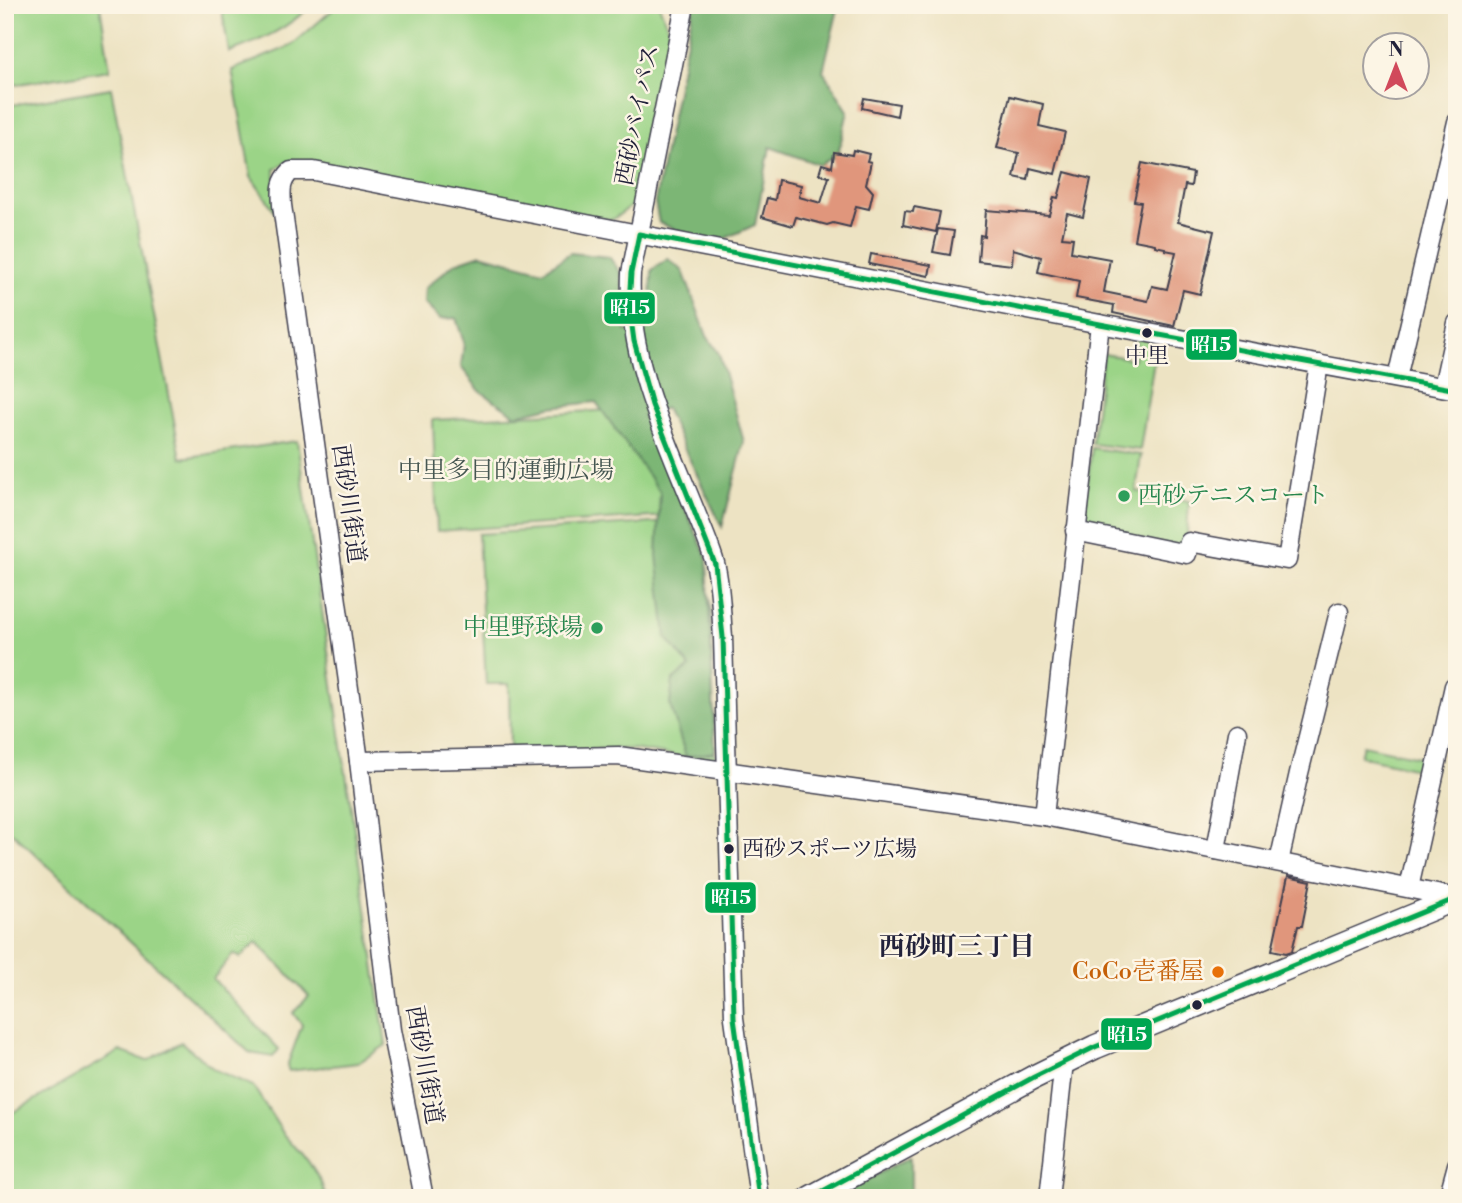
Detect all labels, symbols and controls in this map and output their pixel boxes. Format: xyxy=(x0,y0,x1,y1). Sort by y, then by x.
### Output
north arrow xyxy=(1360,32,1430,102)
text: N xyxy=(1388,38,1404,62)
street label: 西砂バイパス xyxy=(610,42,666,188)
line badge: 昭15 xyxy=(603,291,656,325)
text: 昭15 xyxy=(610,296,650,320)
marker: 中里 xyxy=(1140,326,1154,340)
line badge: 昭15 xyxy=(1185,328,1238,361)
text: 昭15 xyxy=(1191,333,1231,357)
place label: 中里 xyxy=(1125,343,1169,370)
street label: 西砂川街道 xyxy=(325,442,371,566)
park label: 中里多目的運動広場 xyxy=(398,456,614,486)
place label: 西砂テニスコート xyxy=(1138,481,1329,511)
marker: 西砂テニスコート xyxy=(1116,488,1132,504)
place label: 中里野球場 xyxy=(463,613,583,643)
marker: 中里野球場 xyxy=(589,620,605,636)
place label: 西砂スポーツ広場 xyxy=(742,836,917,863)
marker: 西砂スポーツ広場 xyxy=(722,842,736,856)
line badge: 昭15 xyxy=(704,881,757,914)
text: 昭15 xyxy=(711,886,751,910)
district label: 西砂町三丁目 xyxy=(879,931,1035,963)
place label: CoCo壱番屋 xyxy=(1072,957,1204,987)
marker: CoCo壱番屋 xyxy=(1210,964,1226,980)
unlabelled marker xyxy=(1190,998,1204,1012)
street label: 西砂川街道 xyxy=(399,1003,449,1127)
line badge: 昭15 xyxy=(1100,1017,1153,1051)
text: 昭15 xyxy=(1107,1023,1147,1047)

